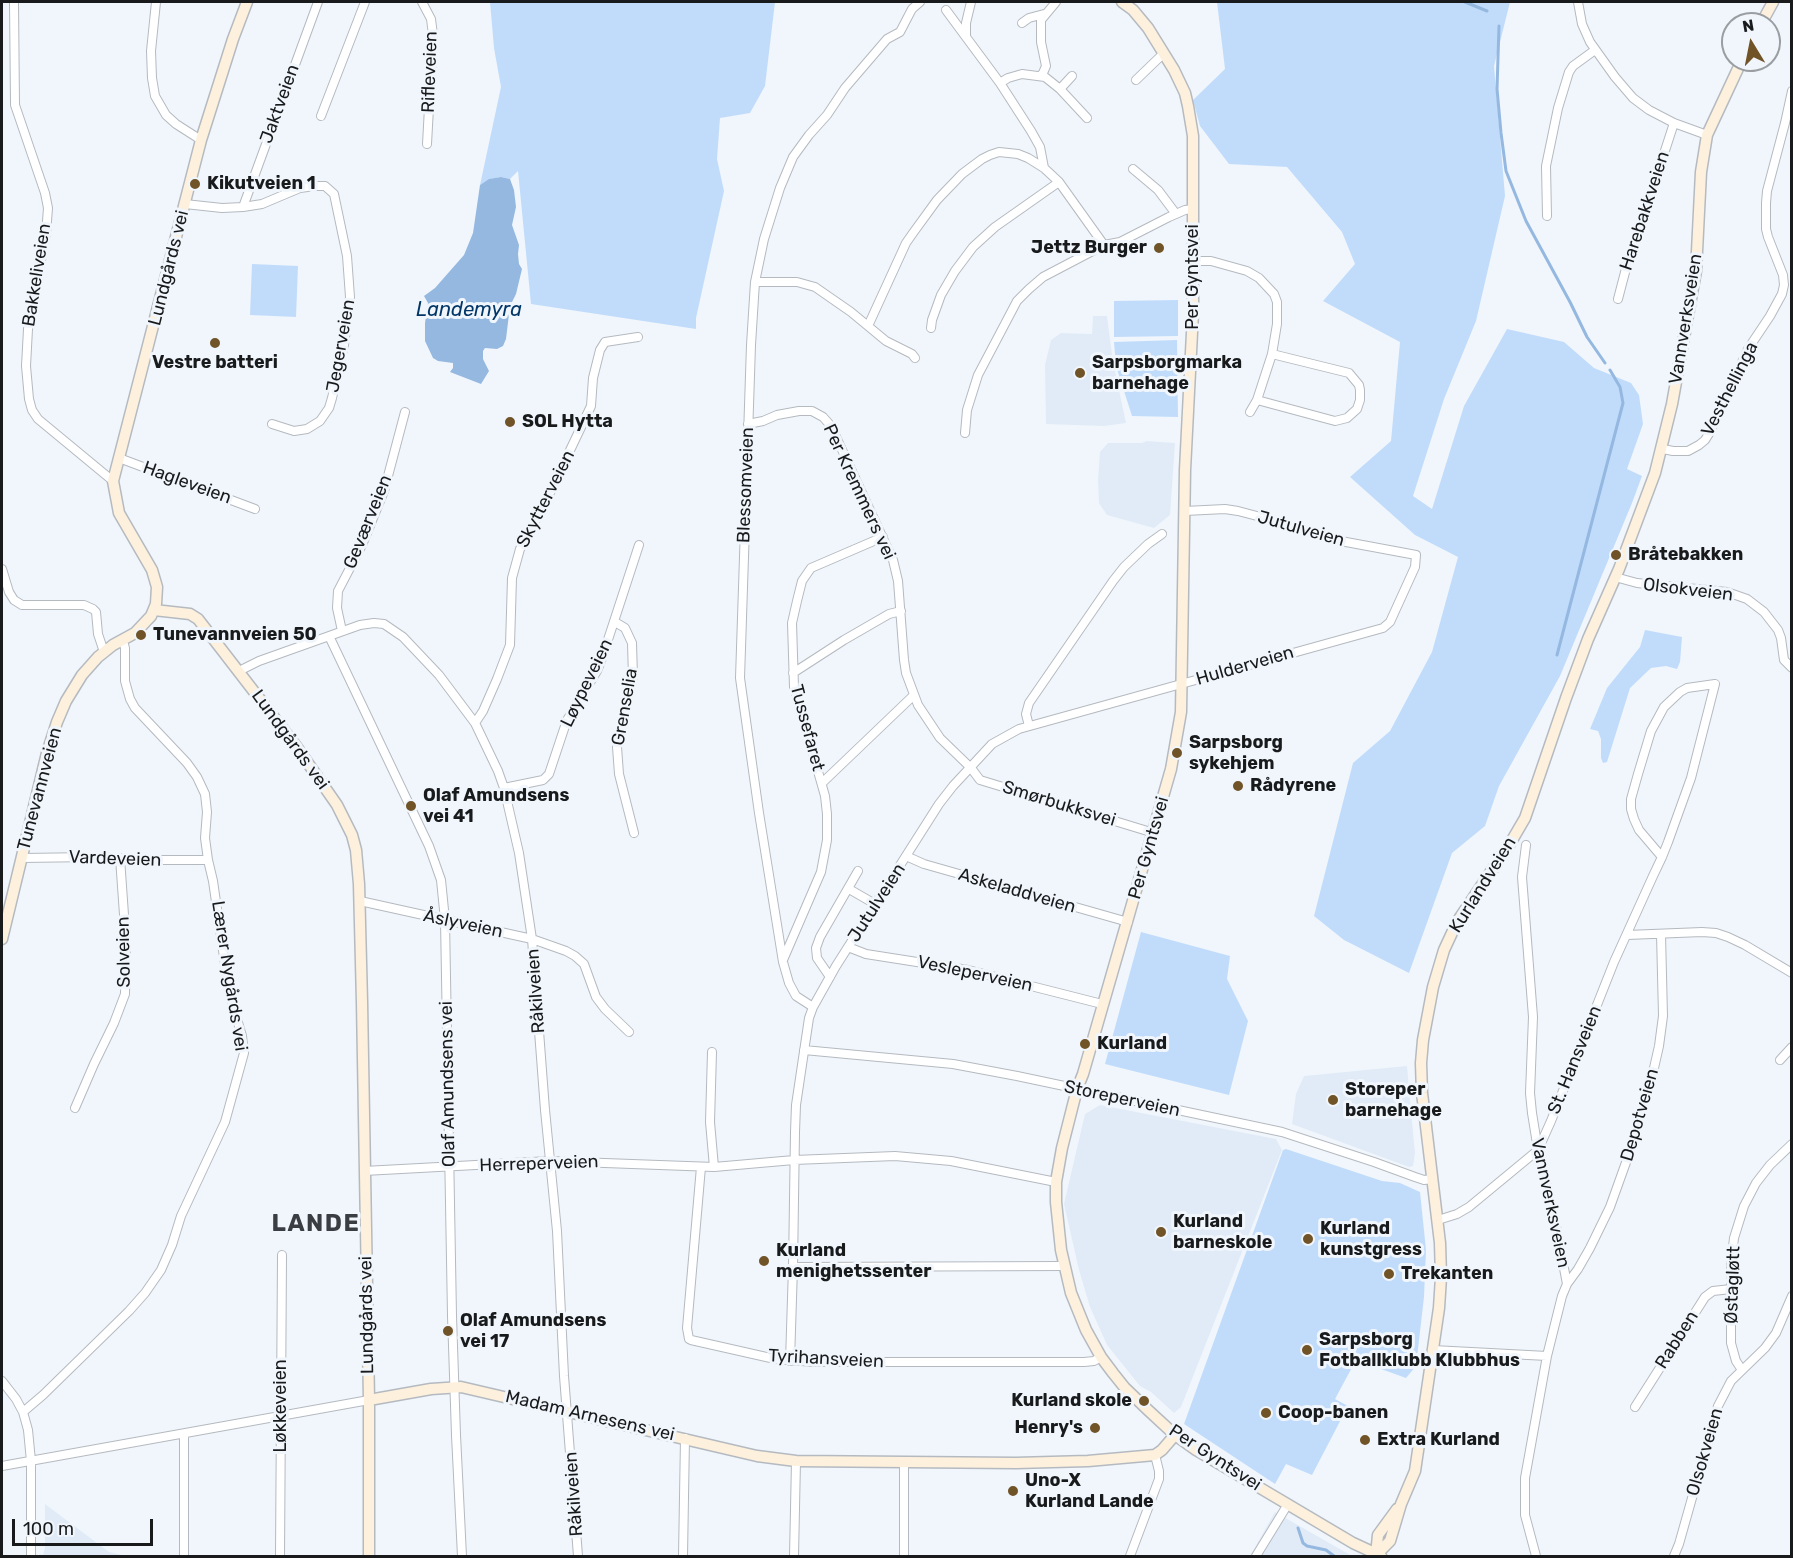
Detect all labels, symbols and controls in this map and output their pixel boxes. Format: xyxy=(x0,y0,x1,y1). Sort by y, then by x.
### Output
north arrow xyxy=(1721,12,1781,72)
text: N xyxy=(1741,15,1755,36)
street label: Rifleveien xyxy=(418,31,442,113)
street label: Jaktveien xyxy=(256,61,304,147)
street label: Harebakkveien xyxy=(1616,149,1674,273)
place label: Kikutveien 1 xyxy=(207,173,316,195)
marker: Kikutveien 1 xyxy=(188,177,202,191)
street label: Lundgårds vei xyxy=(144,208,194,328)
street label: Bakkeliveien xyxy=(18,222,56,328)
street label: Per Gyntsvei xyxy=(1182,224,1204,330)
place label: Jettz Burger xyxy=(1031,237,1147,259)
marker: Jettz Burger xyxy=(1152,241,1166,255)
street label: Vannverksveien xyxy=(1665,252,1707,386)
street label: Jegerveien xyxy=(322,298,360,394)
water label: Landemyra xyxy=(416,298,522,322)
marker: Vestre batteri xyxy=(208,336,222,350)
street label: Vesthellinga xyxy=(1697,338,1763,440)
place label: Vestre batteri xyxy=(152,352,278,374)
place label: Sarpsborgmarka barnehage xyxy=(1092,352,1242,394)
marker: Sarpsborgmarka barnehage xyxy=(1073,366,1087,380)
place label: SOL Hytta xyxy=(522,411,613,433)
marker: SOL Hytta xyxy=(503,415,517,429)
street label: Per Kremmers vei xyxy=(818,421,900,563)
street label: Blessomveien xyxy=(733,427,759,543)
street label: Skytterveien xyxy=(512,447,580,551)
street label: Hagleveien xyxy=(140,457,234,509)
street label: Geværveien xyxy=(339,472,397,572)
street label: Jutulveien xyxy=(1255,506,1347,552)
place label: Bråtebakken xyxy=(1628,544,1743,566)
marker: Bråtebakken xyxy=(1609,548,1623,562)
street label: Olsokveien xyxy=(1642,574,1734,606)
place label: Tunevannveien 50 xyxy=(153,624,317,646)
marker: Tunevannveien 50 xyxy=(134,628,148,642)
street label: Løypeveien xyxy=(556,635,618,731)
street label: Hulderveien xyxy=(1194,642,1296,690)
street label: Grenselia xyxy=(608,667,642,747)
street label: Tussefaret xyxy=(785,682,829,774)
street label: Lundgårds vei xyxy=(247,686,333,794)
street label: Tunevannveien xyxy=(13,725,67,853)
place label: Sarpsborg sykehjem xyxy=(1189,732,1283,774)
marker: Sarpsborg sykehjem xyxy=(1170,746,1184,760)
place label: Rådyrene xyxy=(1250,775,1336,797)
street label: Smørbukksvei xyxy=(1000,777,1118,831)
marker: Rådyrene xyxy=(1231,779,1245,793)
place label: Olaf Amundsens vei 41 xyxy=(423,785,569,828)
street label: Per Gyntsvei xyxy=(1124,794,1174,902)
marker: Olaf Amundsens vei 41 xyxy=(404,799,418,813)
street label: Kurlandveien xyxy=(1445,833,1521,937)
street label: Vardeveien xyxy=(68,847,162,871)
street label: Jutulveien xyxy=(844,860,910,946)
street label: Askeladdveien xyxy=(956,864,1078,918)
street label: Lærer Nygårds vei xyxy=(206,899,252,1053)
street label: Åslyveien xyxy=(421,905,505,943)
street label: Solveien xyxy=(113,916,135,988)
street label: Råkilveien xyxy=(522,948,550,1034)
street label: Vesleperveien xyxy=(915,951,1035,997)
street label: Olaf Amundsens vei xyxy=(436,1001,460,1167)
street label: St. Hansveien xyxy=(1543,1003,1607,1117)
place label: Kurland xyxy=(1097,1033,1167,1055)
marker: Kurland xyxy=(1078,1037,1092,1051)
street label: Depotveien xyxy=(1616,1066,1664,1164)
street label: Storeperveien xyxy=(1062,1076,1182,1122)
place label: Storeper barnehage xyxy=(1345,1079,1442,1122)
marker: Storeper barnehage xyxy=(1326,1093,1340,1107)
street label: Vannverksveien xyxy=(1526,1136,1574,1270)
street label: Herreperveien xyxy=(479,1151,599,1177)
district label: LANDE xyxy=(272,1210,360,1238)
place label: Kurland barneskole xyxy=(1173,1211,1272,1254)
place label: Kurland kunstgress xyxy=(1320,1218,1422,1260)
marker: Kurland barneskole xyxy=(1154,1225,1168,1239)
marker: Kurland kunstgress xyxy=(1301,1232,1315,1246)
place label: Kurland menighetssenter xyxy=(776,1240,931,1282)
street label: Østagløtt xyxy=(1721,1246,1745,1324)
marker: Kurland menighetssenter xyxy=(757,1254,771,1268)
street label: Lundgårds vei xyxy=(355,1256,379,1374)
place label: Trekanten xyxy=(1401,1263,1493,1285)
marker: Trekanten xyxy=(1382,1267,1396,1281)
street label: Rabben xyxy=(1651,1307,1703,1373)
place label: Olaf Amundsens vei 17 xyxy=(460,1310,606,1352)
marker: Olaf Amundsens vei 17 xyxy=(441,1324,455,1338)
place label: Sarpsborg Fotballklubb Klubbhus xyxy=(1319,1329,1520,1372)
marker: Sarpsborg Fotballklubb Klubbhus xyxy=(1300,1343,1314,1357)
street label: Tyrihansveien xyxy=(768,1345,884,1373)
street label: Løkkeveien xyxy=(270,1359,292,1453)
street label: Madam Arnesens vei xyxy=(503,1386,677,1446)
place label: Kurland skole xyxy=(1011,1390,1132,1412)
marker: Kurland skole xyxy=(1137,1394,1151,1408)
place label: Coop-banen xyxy=(1278,1402,1388,1424)
marker: Coop-banen xyxy=(1259,1406,1273,1420)
street label: Olsokveien xyxy=(1682,1406,1728,1498)
place label: Henry's xyxy=(1014,1417,1083,1439)
street label: Per Gyntsvei xyxy=(1165,1420,1265,1496)
marker: Henry's xyxy=(1088,1421,1102,1435)
place label: Extra Kurland xyxy=(1377,1429,1500,1451)
marker: Extra Kurland xyxy=(1358,1433,1372,1447)
street label: Råkilveien xyxy=(560,1451,588,1537)
place label: Uno-X Kurland Lande xyxy=(1025,1470,1154,1512)
marker: Uno-X Kurland Lande xyxy=(1006,1484,1020,1498)
scale bar xyxy=(15,1507,156,1545)
text: 100 m xyxy=(23,1518,74,1540)

